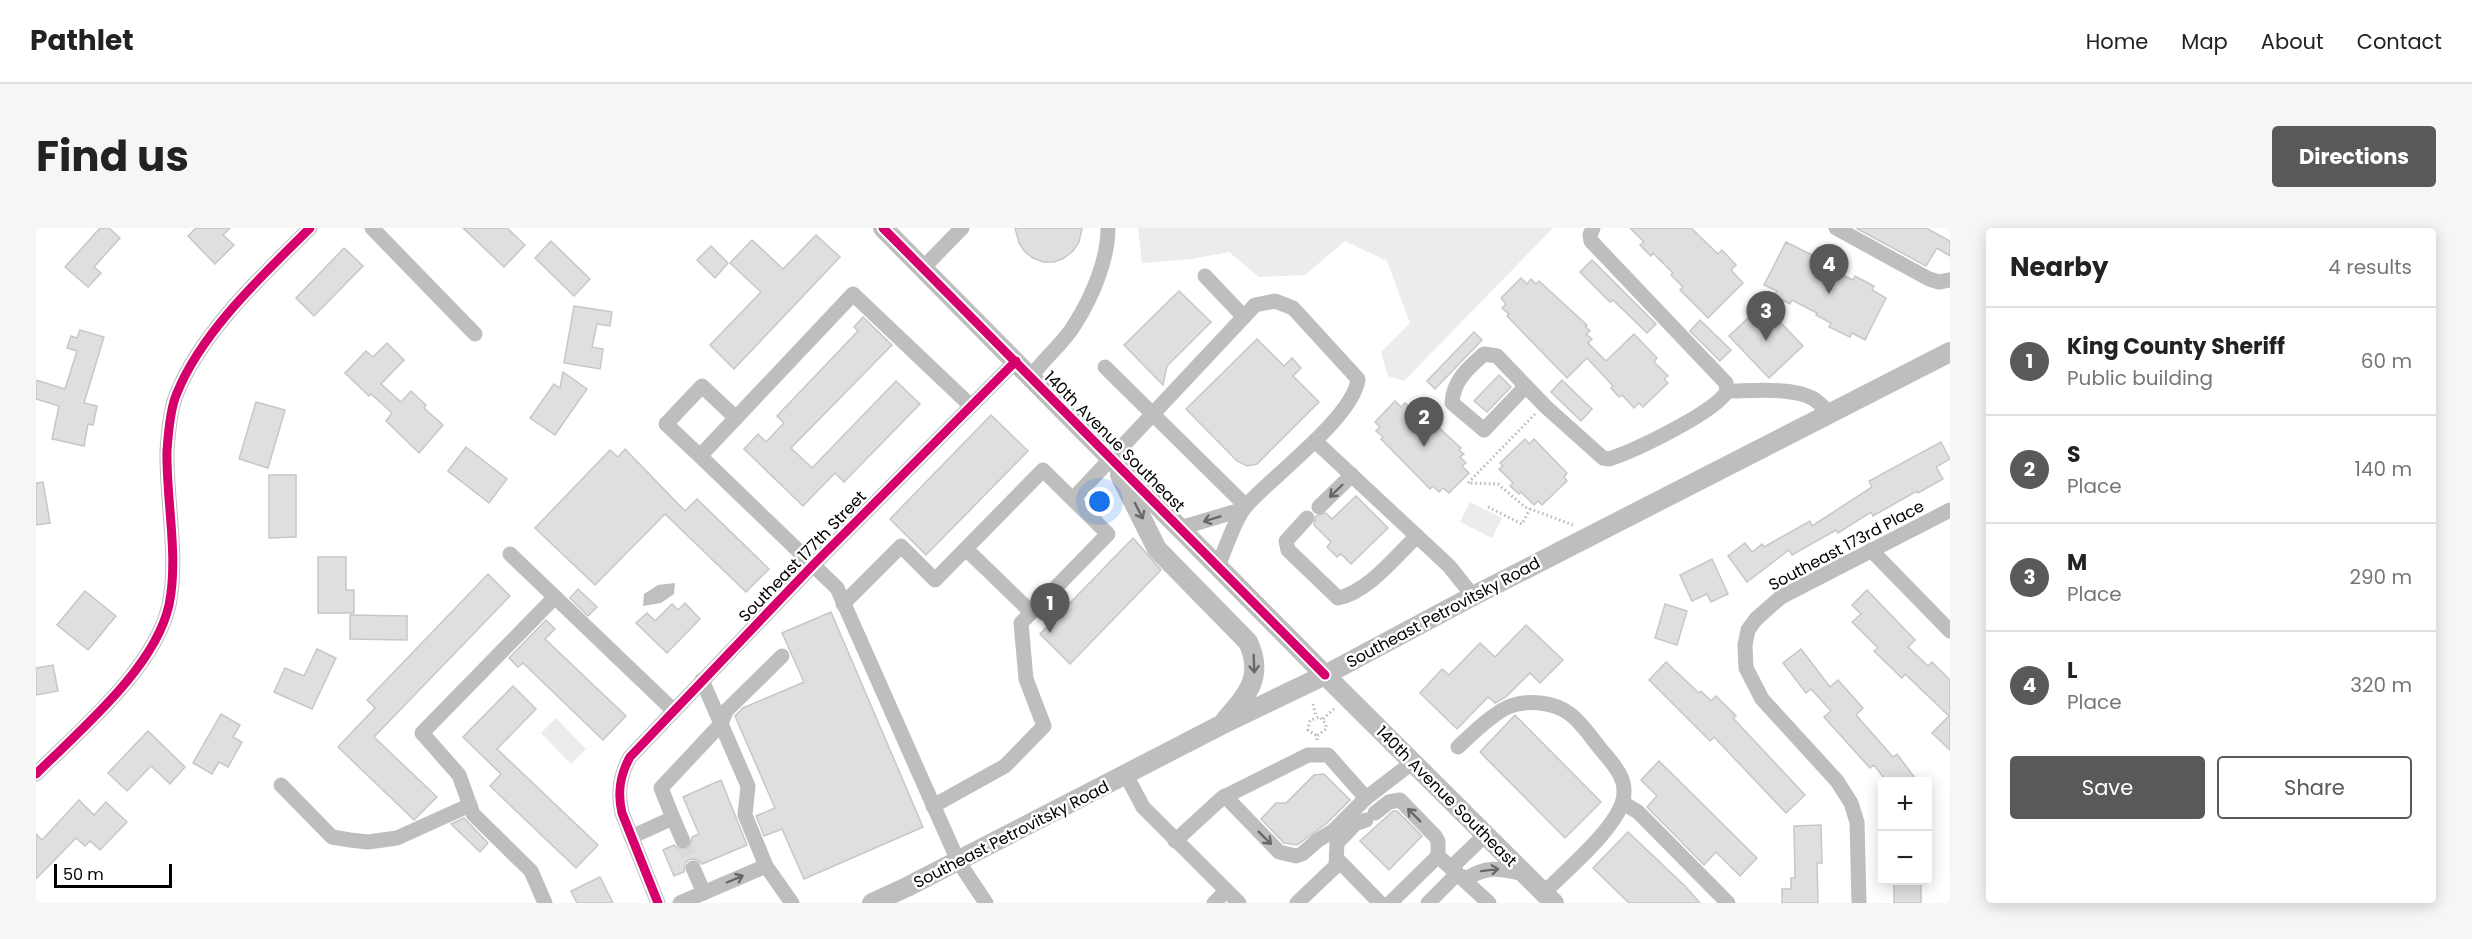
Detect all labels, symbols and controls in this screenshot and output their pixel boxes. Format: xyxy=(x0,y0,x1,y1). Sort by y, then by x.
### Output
text: Pathlet xyxy=(30,21,134,60)
text: Home xyxy=(2086,27,2148,56)
text: Map xyxy=(2181,27,2228,56)
text: About xyxy=(2261,27,2324,56)
text: Contact xyxy=(2357,27,2442,56)
button: Directions xyxy=(2272,126,2436,187)
text: Find us xyxy=(36,127,189,186)
pin: 4 xyxy=(1810,244,1848,294)
text: Nearby xyxy=(2010,249,2108,285)
text: 4 results xyxy=(2328,253,2412,281)
pin: 3 xyxy=(1746,291,1786,341)
text: King County Sheriff xyxy=(2067,331,2285,362)
text: 1 xyxy=(2026,347,2033,375)
text: 60 m xyxy=(2361,347,2412,375)
text: Public building xyxy=(2067,364,2213,392)
street label: 140th Avenue Southeast xyxy=(1039,366,1190,517)
pin: 2 xyxy=(1404,398,1444,447)
text: S xyxy=(2067,439,2081,470)
text: 2 xyxy=(2024,455,2035,483)
text: 140 m xyxy=(2355,455,2412,483)
text: Place xyxy=(2067,472,2122,500)
one-way arrow xyxy=(1328,483,1343,498)
street label: Southeast 177th Street xyxy=(733,485,871,627)
your location xyxy=(1085,487,1114,516)
street label: Southeast 173rd Place xyxy=(1764,495,1928,596)
one-way arrow xyxy=(1133,502,1145,520)
one-way arrow xyxy=(1203,514,1222,525)
text: M xyxy=(2067,547,2087,578)
street label: Southeast Petrovitsky Road xyxy=(1342,551,1544,673)
text: 3 xyxy=(2023,563,2036,591)
text: 290 m xyxy=(2349,563,2412,591)
text: Place xyxy=(2067,580,2122,608)
pin: 1 xyxy=(1030,584,1070,633)
one-way arrow xyxy=(1248,653,1259,673)
text: L xyxy=(2067,655,2078,686)
text: 4 xyxy=(2023,671,2036,699)
text: 320 m xyxy=(2350,671,2412,699)
text: Place xyxy=(2067,688,2122,716)
street label: 140th Avenue Southeast xyxy=(1371,721,1522,872)
button: Save xyxy=(2010,756,2205,819)
button: Share xyxy=(2217,756,2412,819)
street label: Southeast Petrovitsky Road xyxy=(910,775,1113,894)
map controls xyxy=(1878,777,1932,885)
button: + xyxy=(1878,777,1932,831)
one-way arrow xyxy=(1407,808,1422,823)
one-way arrow xyxy=(1258,831,1273,845)
button: − xyxy=(1878,831,1932,885)
scale bar xyxy=(54,861,172,888)
text: 50 m xyxy=(63,863,104,886)
one-way arrow xyxy=(1480,864,1499,875)
one-way arrow xyxy=(725,873,743,885)

